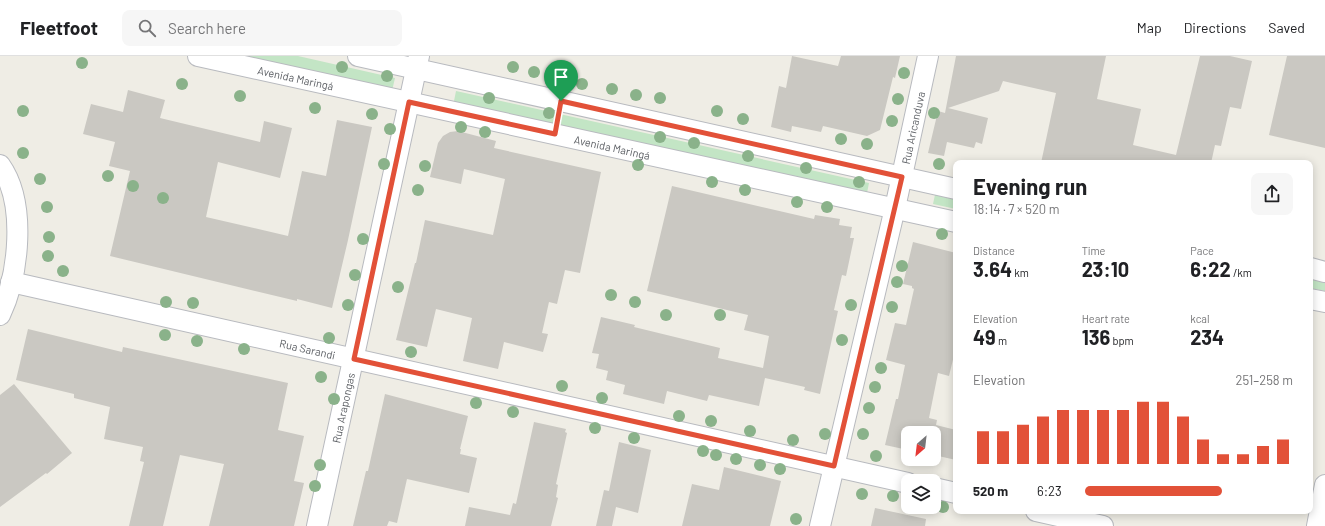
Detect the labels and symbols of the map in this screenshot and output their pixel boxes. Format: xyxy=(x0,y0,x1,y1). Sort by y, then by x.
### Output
pin xyxy=(544,60,578,101)
street label: Avenida Maringá xyxy=(256,63,335,92)
street label: Rua Aricanduva xyxy=(898,90,927,165)
street label: Avenida Maringá xyxy=(573,132,652,161)
street label: Rua Sarandi xyxy=(279,336,337,361)
street label: Rua Arapongas xyxy=(329,371,357,444)
north arrow xyxy=(901,426,941,466)

